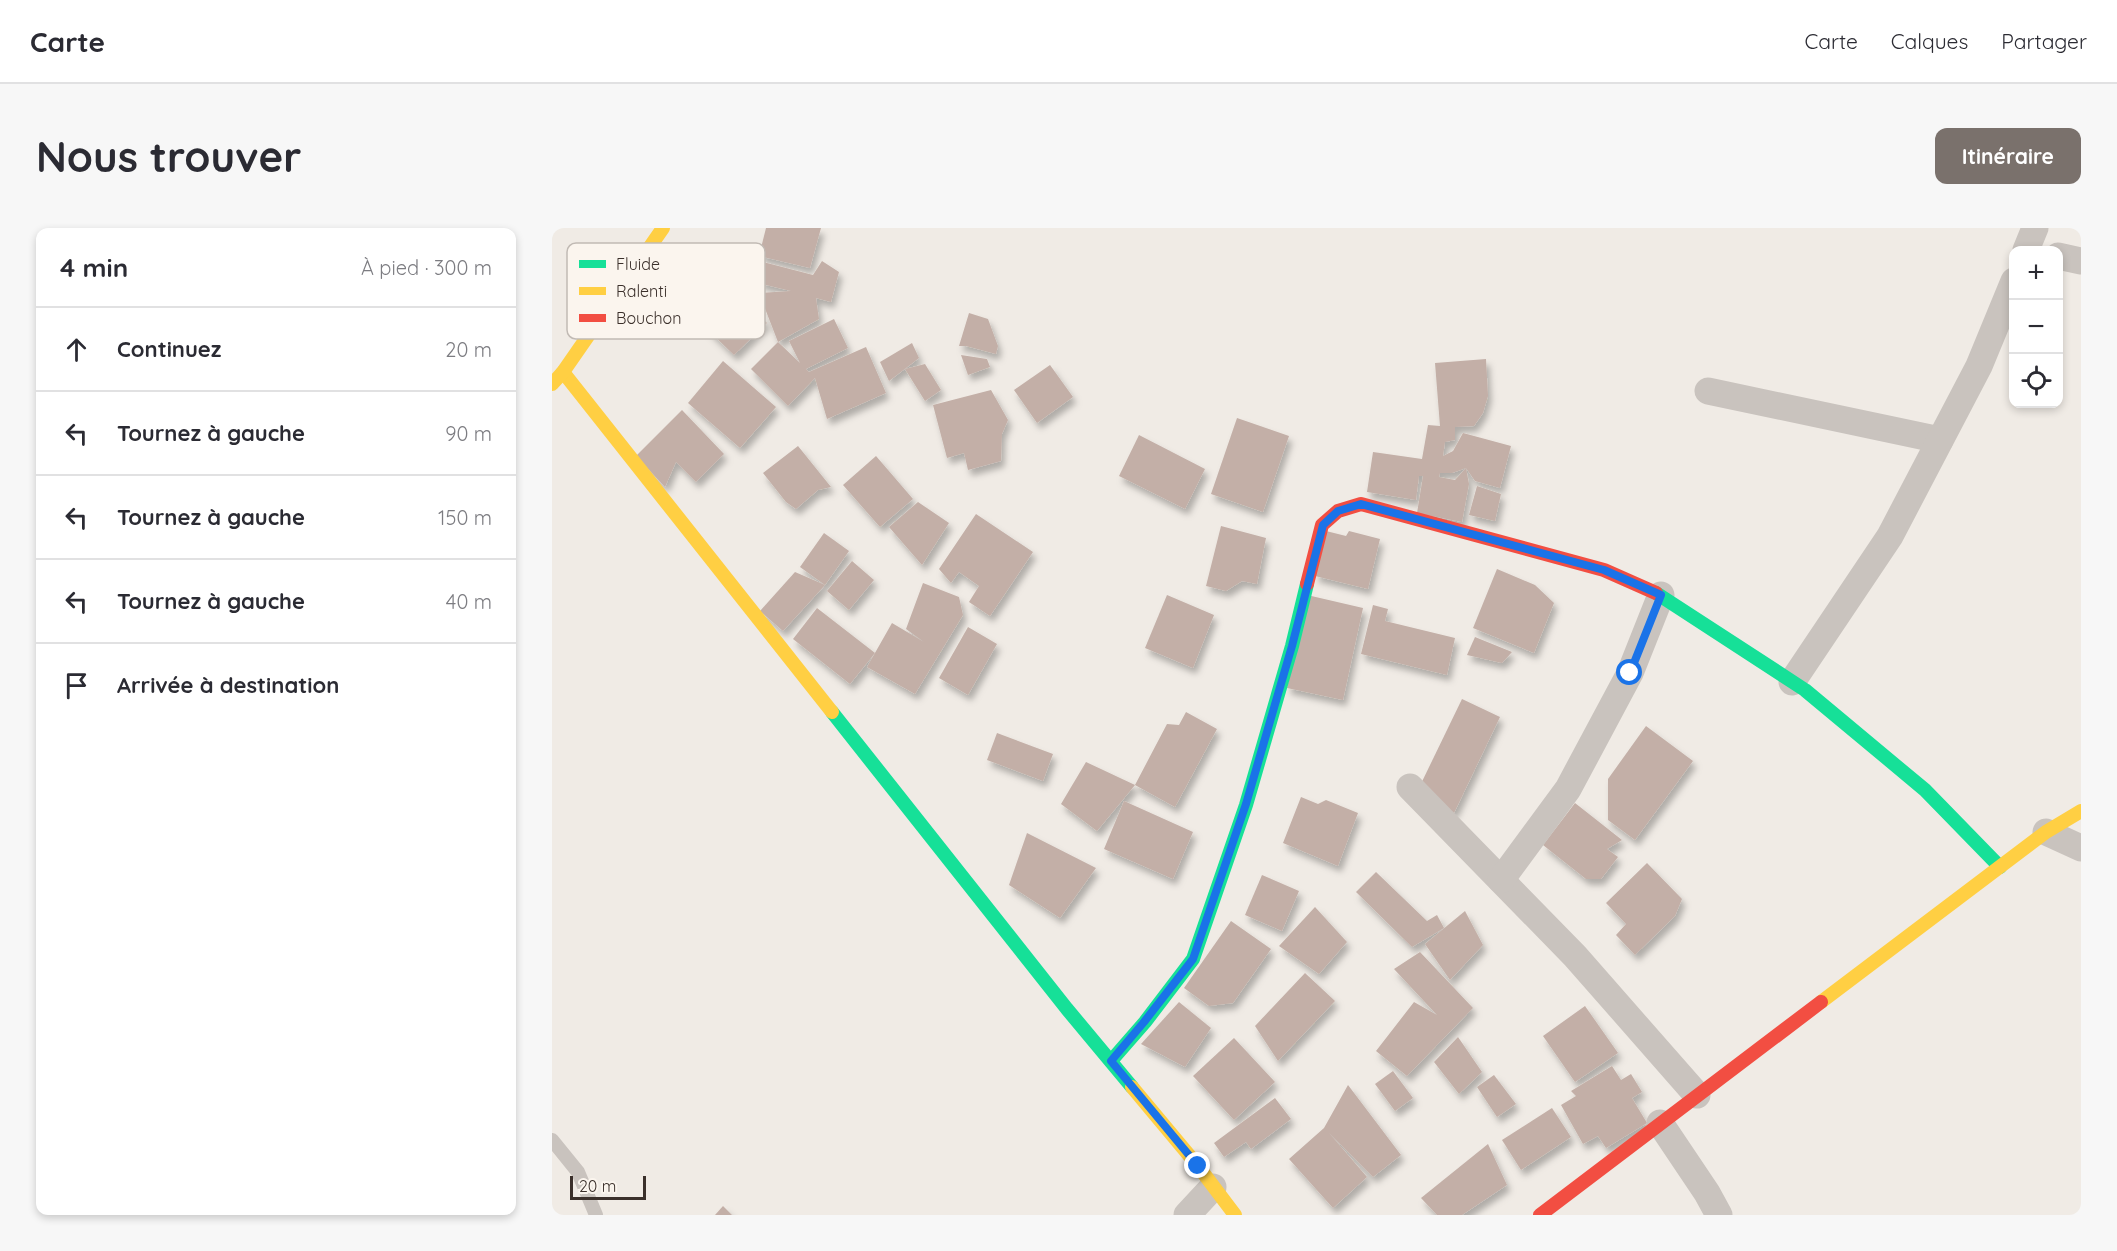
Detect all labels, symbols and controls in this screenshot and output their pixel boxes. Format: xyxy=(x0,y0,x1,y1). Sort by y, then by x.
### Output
text: Carte xyxy=(30,24,105,59)
text: Carte xyxy=(1804,28,1858,54)
text: Calques xyxy=(1891,28,1968,54)
text: Partager xyxy=(2001,28,2087,54)
button: Itinéraire xyxy=(1935,128,2081,184)
text: Nous trouver xyxy=(36,130,301,183)
legend xyxy=(567,243,765,339)
map controls xyxy=(2009,246,2063,408)
button: + xyxy=(2009,246,2063,300)
text: 4 min xyxy=(60,251,128,284)
text: Fluide xyxy=(616,254,660,274)
text: À pied · 300 m xyxy=(361,255,492,280)
text: Ralenti xyxy=(616,281,667,301)
button: − xyxy=(2009,300,2063,354)
text: Bouchon xyxy=(616,308,681,328)
icon: ahead xyxy=(60,333,93,366)
text: Continuez xyxy=(117,335,221,363)
text: 20 m xyxy=(445,337,492,362)
button: locate xyxy=(2009,354,2063,408)
icon: left xyxy=(60,417,93,450)
text: Tournez à gauche xyxy=(117,419,305,447)
text: 90 m xyxy=(445,421,492,446)
icon: left xyxy=(60,501,93,534)
text: Tournez à gauche xyxy=(117,503,305,531)
text: 150 m xyxy=(438,505,492,530)
icon: left xyxy=(60,585,93,618)
text: Tournez à gauche xyxy=(117,587,305,615)
text: 40 m xyxy=(446,589,492,614)
route start xyxy=(1616,659,1642,685)
icon: arrive xyxy=(60,669,93,702)
text: Arrivée à destination xyxy=(117,671,339,699)
route end xyxy=(1184,1152,1210,1178)
scale bar xyxy=(570,1173,646,1200)
text: 20 m xyxy=(579,1176,616,1196)

